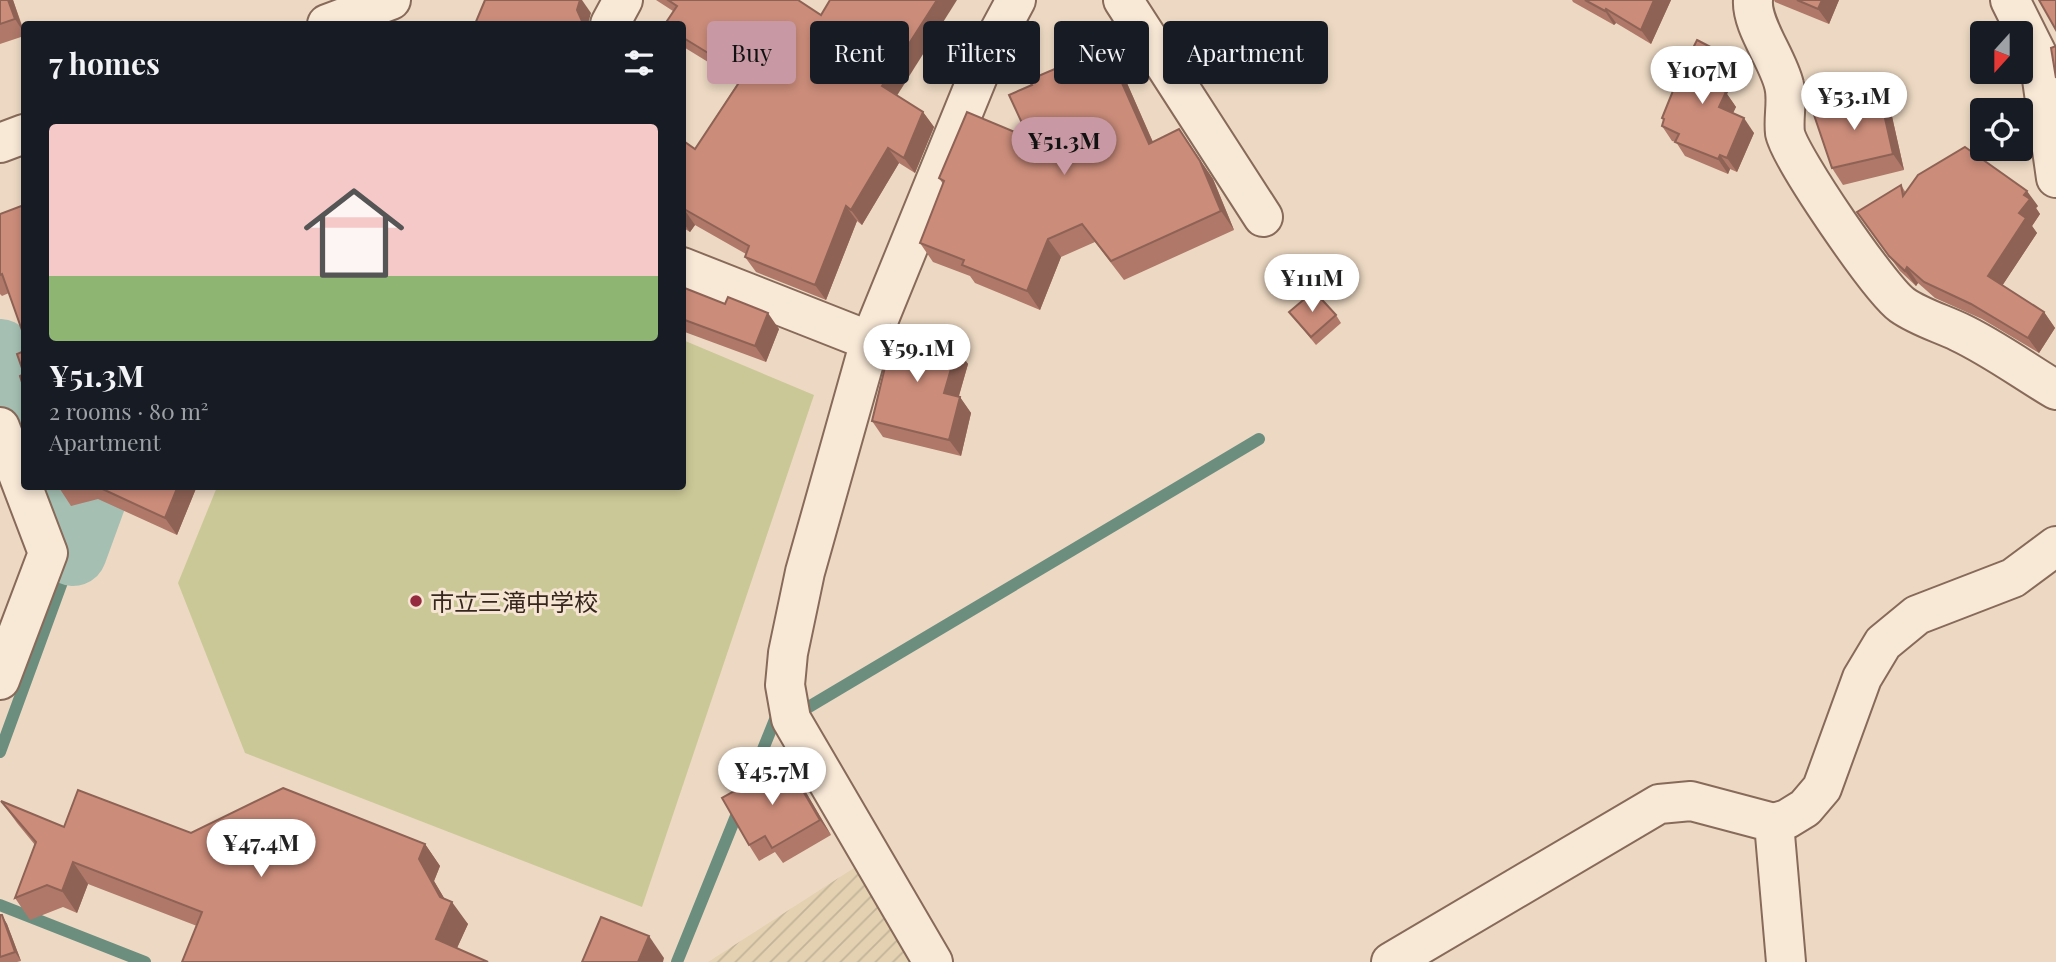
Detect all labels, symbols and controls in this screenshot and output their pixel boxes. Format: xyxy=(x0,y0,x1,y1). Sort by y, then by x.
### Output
chip: Buy xyxy=(707,21,796,84)
chip: Rent xyxy=(810,21,909,84)
chip: Filters xyxy=(923,21,1040,84)
chip: New xyxy=(1054,21,1149,84)
chip: Apartment xyxy=(1163,21,1328,84)
north arrow xyxy=(1970,21,2034,84)
map controls xyxy=(1970,21,2033,161)
text: 7 homes xyxy=(49,43,160,83)
icon: filters xyxy=(620,44,658,82)
pin: ¥107M xyxy=(1653,46,1751,106)
text: ¥107M xyxy=(1666,53,1738,84)
pin: ¥53.1M xyxy=(1797,72,1911,132)
text: ¥53.1M xyxy=(1817,79,1891,110)
button: locate xyxy=(1970,98,2033,161)
pin: ¥51.3M xyxy=(1007,118,1121,177)
text: ¥51.3M xyxy=(1028,124,1100,155)
icon: home xyxy=(291,170,417,296)
pin: ¥111M xyxy=(1263,254,1361,314)
text: ¥111M xyxy=(1280,261,1344,292)
pin: ¥59.1M xyxy=(860,324,974,384)
text: ¥59.1M xyxy=(879,331,955,362)
text: ¥51.3M xyxy=(49,355,144,395)
text: 2 rooms · 80 m² xyxy=(49,395,209,426)
text: Apartment xyxy=(49,426,161,457)
place label: 市立三滝中学校 xyxy=(430,585,598,617)
marker: 市立三滝中学校 xyxy=(408,593,424,609)
pin: ¥45.7M xyxy=(715,748,829,807)
text: ¥45.7M xyxy=(734,754,810,785)
pin: ¥47.4M xyxy=(204,820,318,879)
text: ¥47.4M xyxy=(223,826,299,857)

